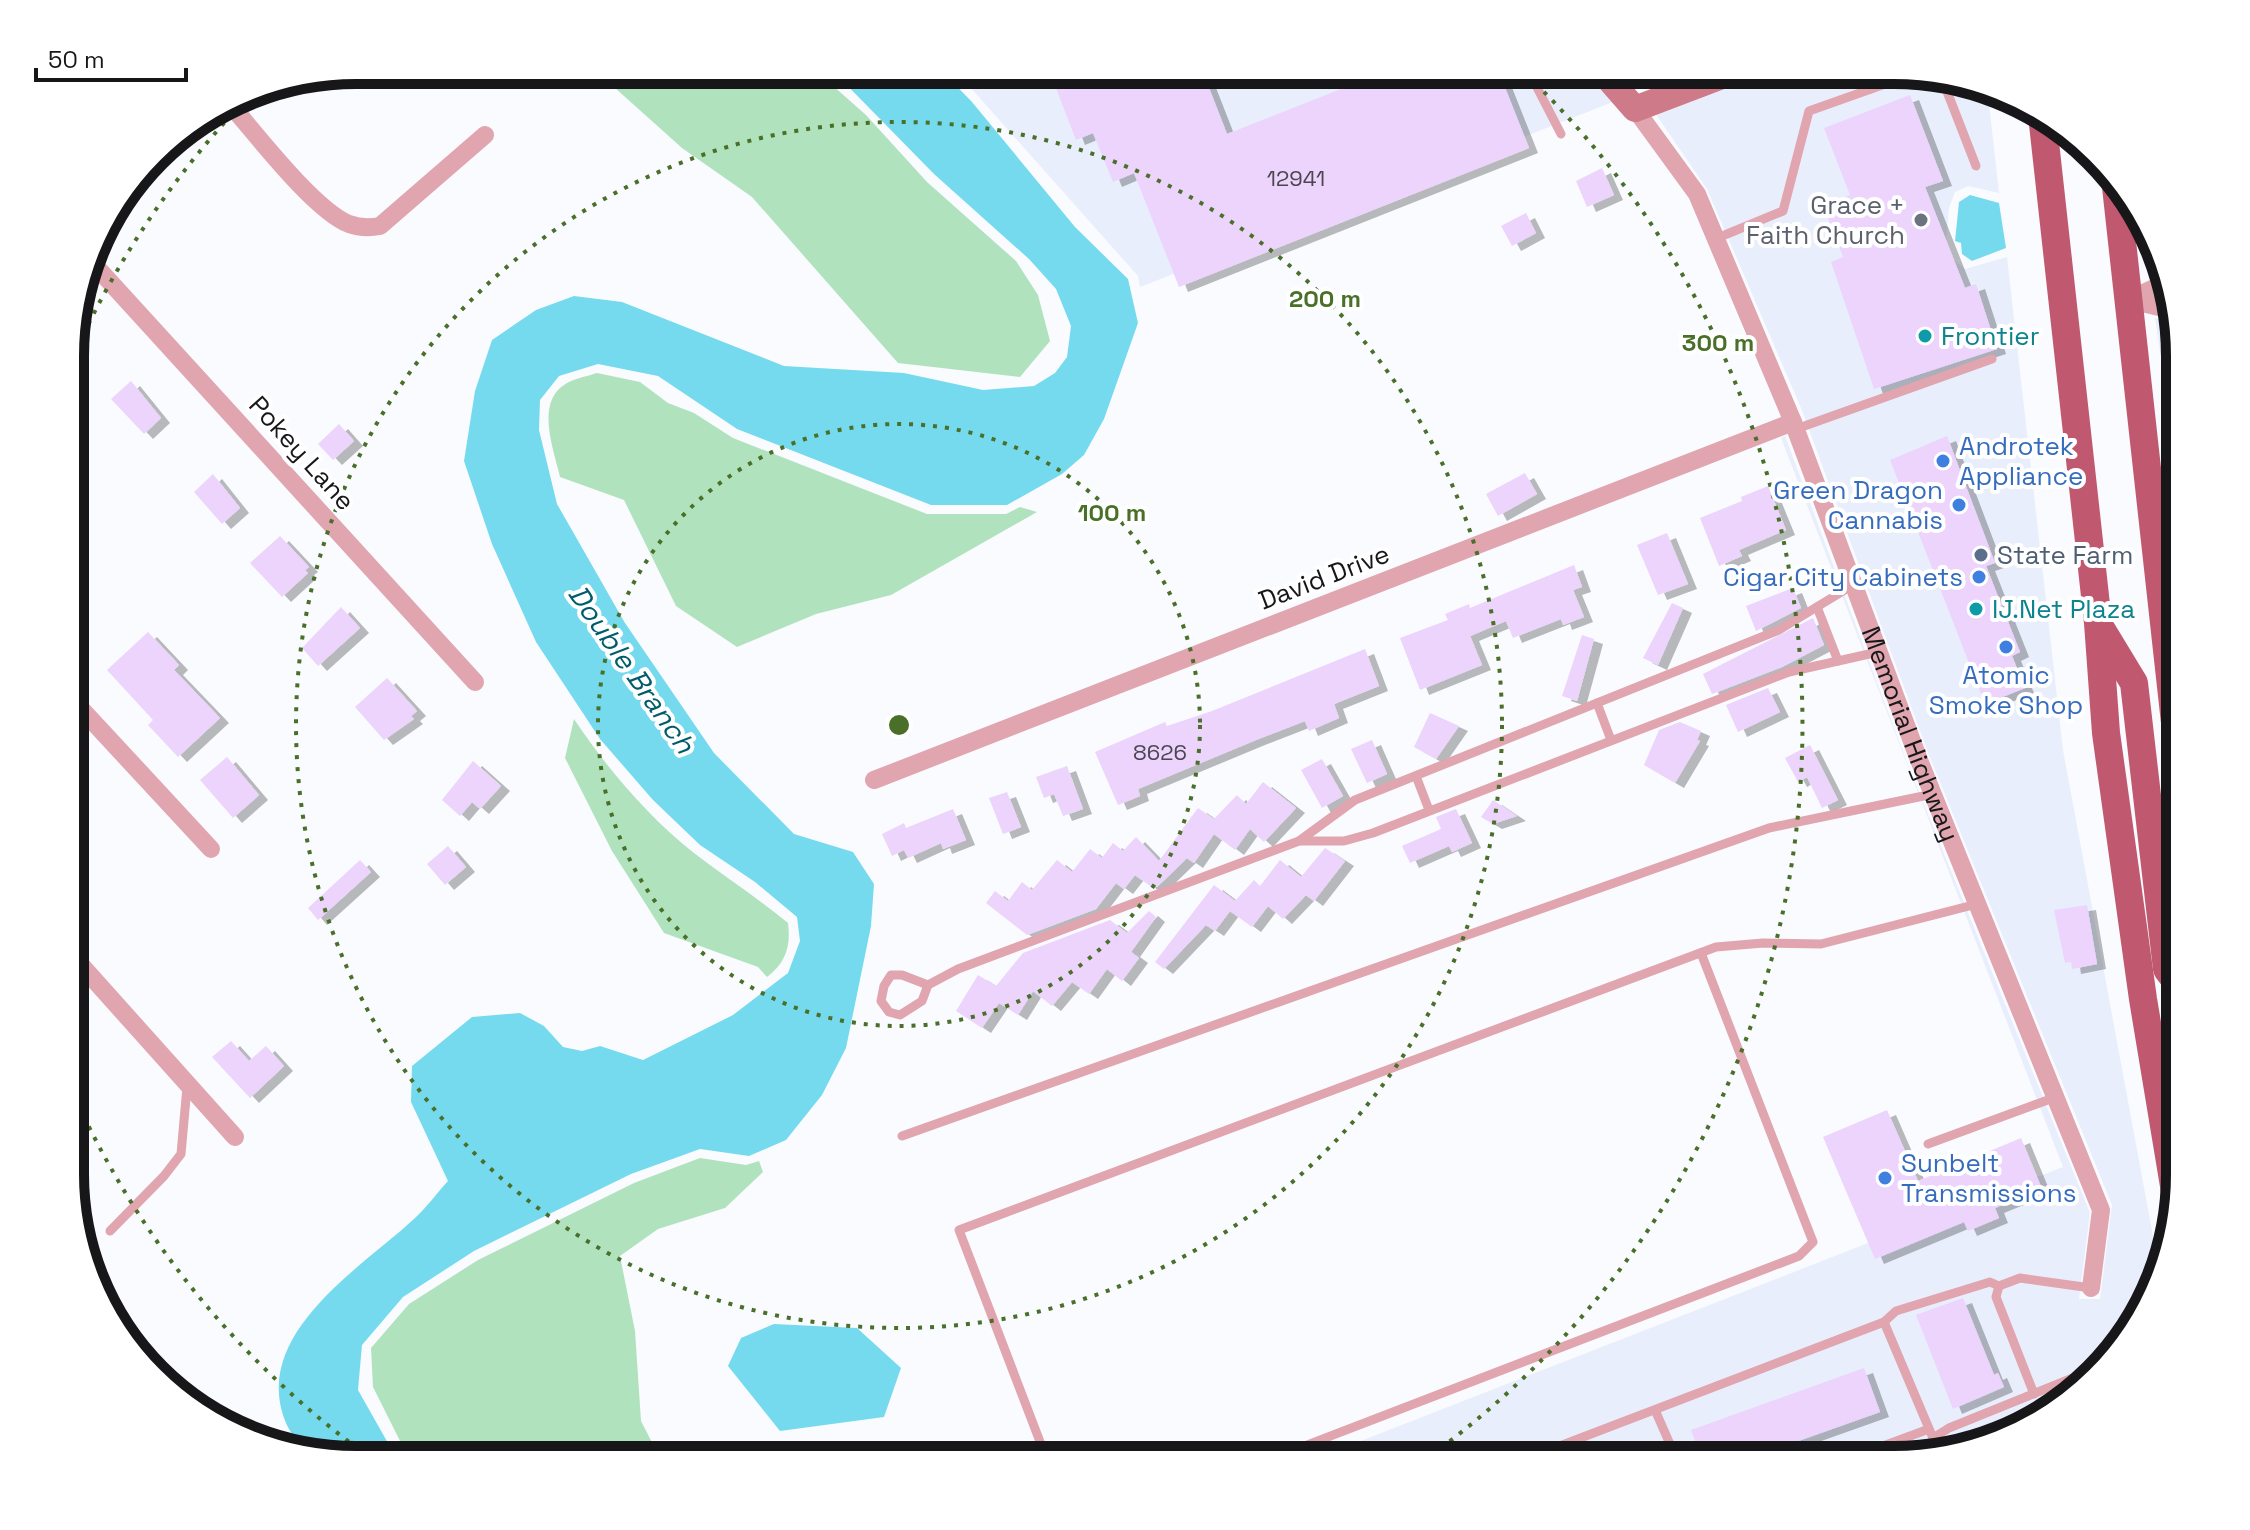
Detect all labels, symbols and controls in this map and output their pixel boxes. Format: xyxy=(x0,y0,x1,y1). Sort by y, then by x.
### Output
scale bar xyxy=(36,32,186,82)
text: 50 m xyxy=(48,44,105,75)
house number: 12941 xyxy=(1267,164,1325,192)
place label: Grace + Faith Church xyxy=(1746,188,1905,252)
marker: Grace + Faith Church xyxy=(1912,211,1930,229)
text: 200 m xyxy=(1289,283,1361,314)
place label: Frontier xyxy=(1941,319,2040,353)
text: 300 m xyxy=(1682,327,1754,358)
marker: Frontier xyxy=(1916,327,1934,345)
street label: Pokey Lane xyxy=(242,388,362,518)
place label: Androtek Appliance xyxy=(1959,429,2083,493)
marker: Androtek Appliance xyxy=(1934,452,1952,470)
place label: Green Dragon Cannabis xyxy=(1773,473,1943,537)
marker: Green Dragon Cannabis xyxy=(1950,496,1968,514)
text: 100 m xyxy=(1078,497,1146,528)
street label: David Drive xyxy=(1254,536,1394,618)
place label: State Farm xyxy=(1997,538,2133,572)
marker: State Farm xyxy=(1972,546,1990,564)
place label: Cigar City Cabinets xyxy=(1723,560,1963,594)
marker: Cigar City Cabinets xyxy=(1970,568,1988,586)
water label: Double Branch xyxy=(561,578,704,761)
place label: IJ.Net Plaza xyxy=(1992,592,2135,626)
marker: IJ.Net Plaza xyxy=(1967,600,1985,618)
street label: Memorial Highway xyxy=(1854,622,1967,847)
marker: Atomic Smoke Shop xyxy=(1997,638,2015,656)
place label: Atomic Smoke Shop xyxy=(1929,658,2083,722)
centre of rings xyxy=(885,711,913,739)
house number: 8626 xyxy=(1133,738,1187,766)
place label: Sunbelt Transmissions xyxy=(1901,1146,2076,1210)
marker: Sunbelt Transmissions xyxy=(1876,1169,1894,1187)

